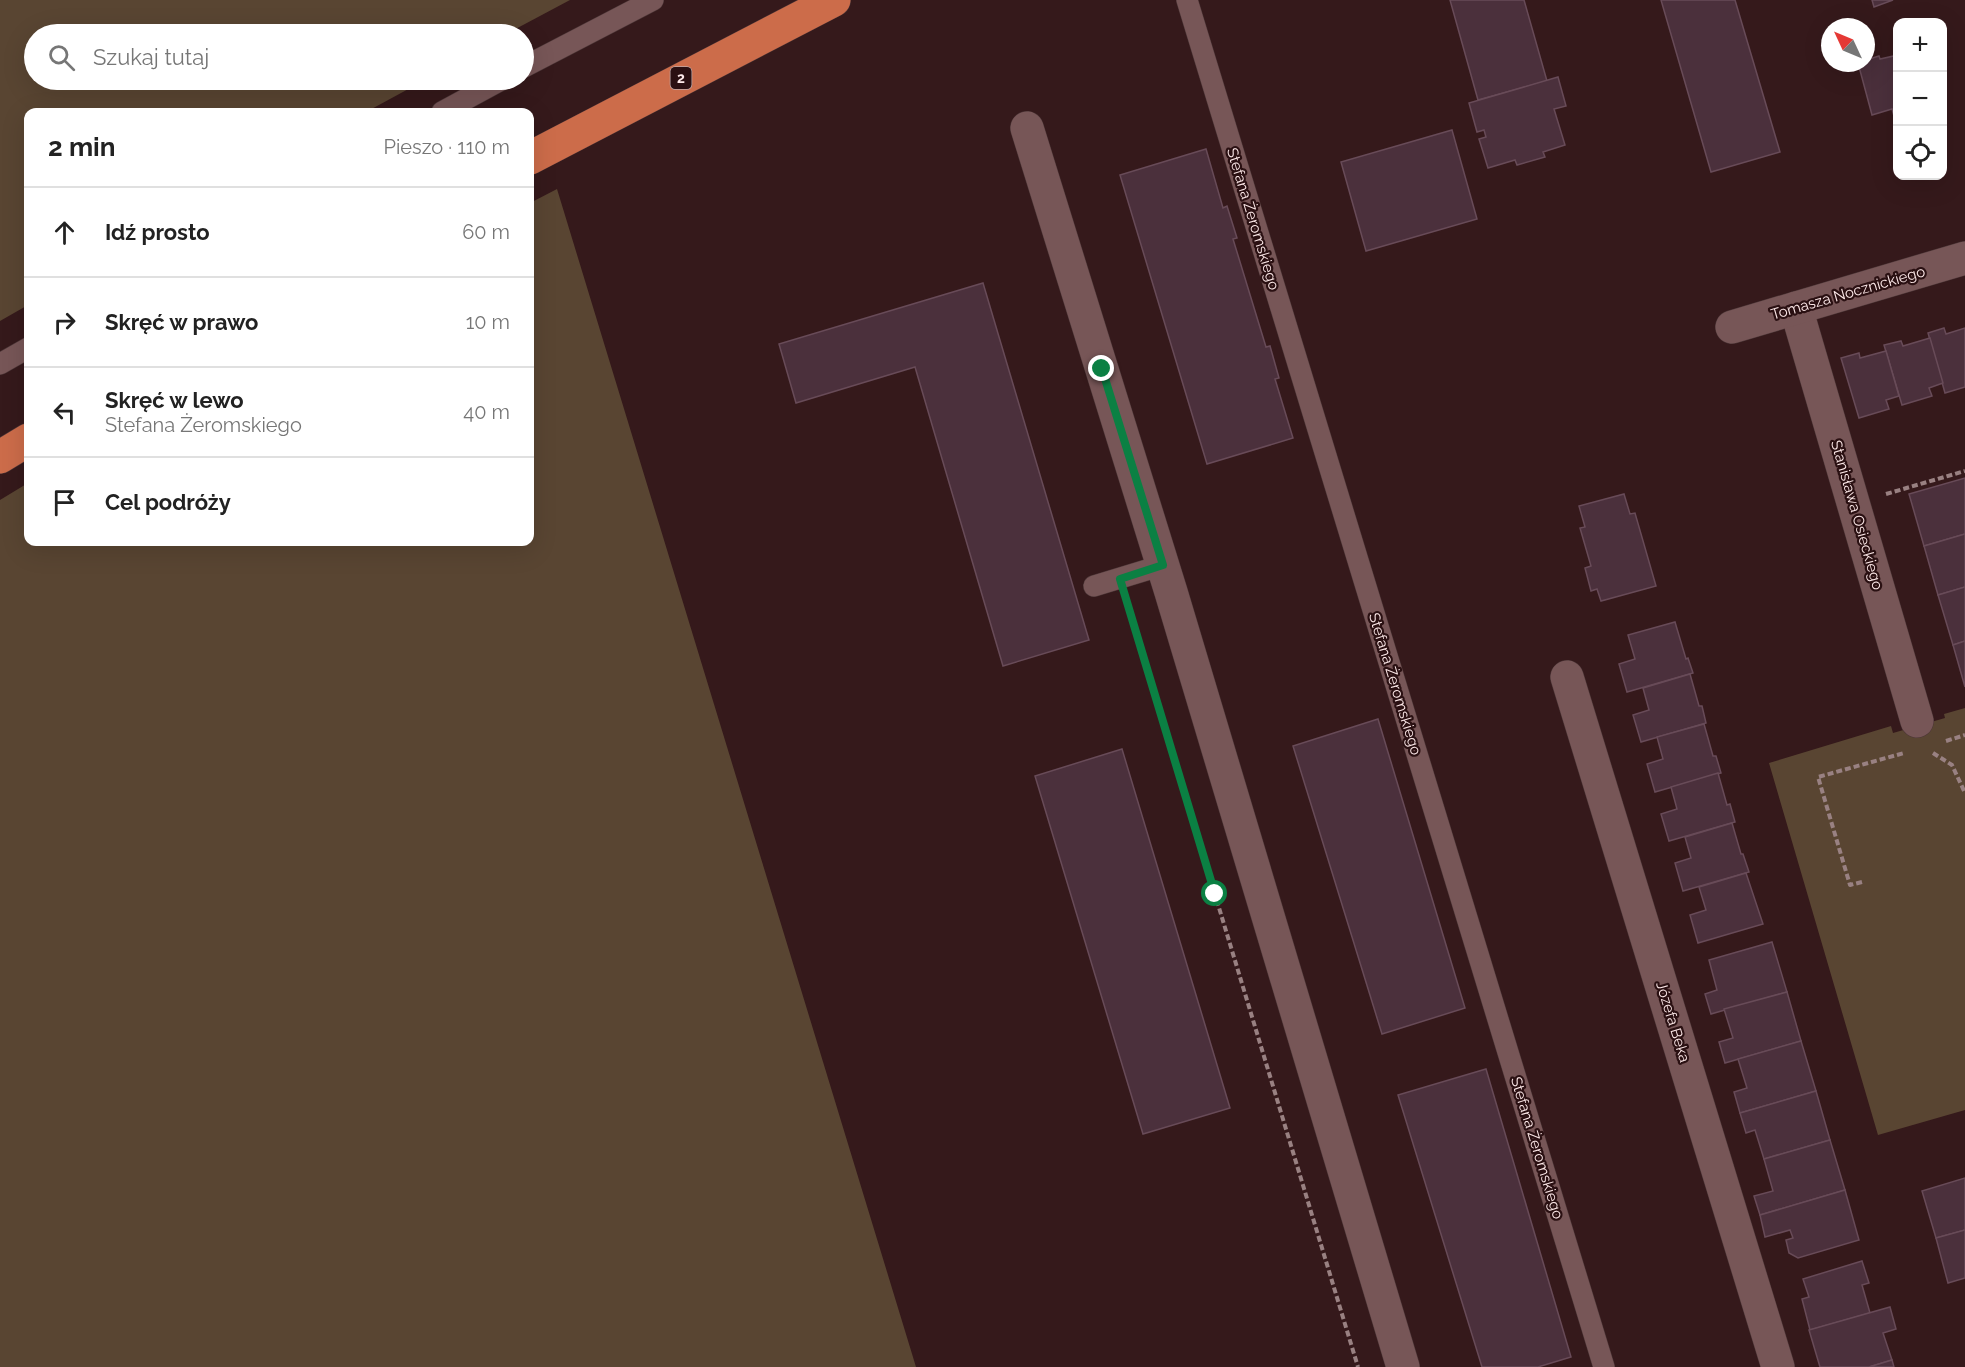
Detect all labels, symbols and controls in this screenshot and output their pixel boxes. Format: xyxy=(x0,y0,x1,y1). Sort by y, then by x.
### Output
north arrow xyxy=(1821,18,1875,72)
map controls xyxy=(1893,18,1947,180)
button: + xyxy=(1893,18,1947,72)
search box xyxy=(24,24,534,90)
icon: search xyxy=(45,41,78,74)
text: Szukaj tutaj xyxy=(93,44,209,70)
road number: 2 xyxy=(670,67,692,89)
button: − xyxy=(1893,72,1947,126)
button: locate xyxy=(1893,126,1947,180)
text: 2 min xyxy=(48,132,115,162)
text: Pieszo · 110 m xyxy=(383,135,510,159)
street label: Stefana Żeromskiego xyxy=(1223,145,1284,292)
icon: ahead xyxy=(48,216,81,249)
text: Idź prosto xyxy=(105,219,210,245)
text: 60 m xyxy=(462,220,510,244)
street label: Tomasza Nocznickiego xyxy=(1769,262,1927,324)
icon: right xyxy=(48,306,81,339)
text: Skręć w prawo xyxy=(105,309,258,335)
text: 10 m xyxy=(466,310,510,334)
route end xyxy=(1088,355,1114,381)
text: Skręć w lewo xyxy=(105,387,244,413)
icon: left xyxy=(48,396,81,429)
text: 40 m xyxy=(463,400,510,424)
text: Stefana Żeromskiego xyxy=(105,413,302,437)
street label: Stanisława Osieckiego xyxy=(1827,438,1887,592)
icon: arrive xyxy=(48,486,81,519)
text: Cel podróży xyxy=(105,489,231,515)
street label: Stefana Żeromskiego xyxy=(1365,610,1426,757)
route start xyxy=(1201,880,1227,906)
street label: Józefa Beka xyxy=(1652,979,1694,1065)
street label: Stefana Żeromskiego xyxy=(1507,1074,1568,1221)

